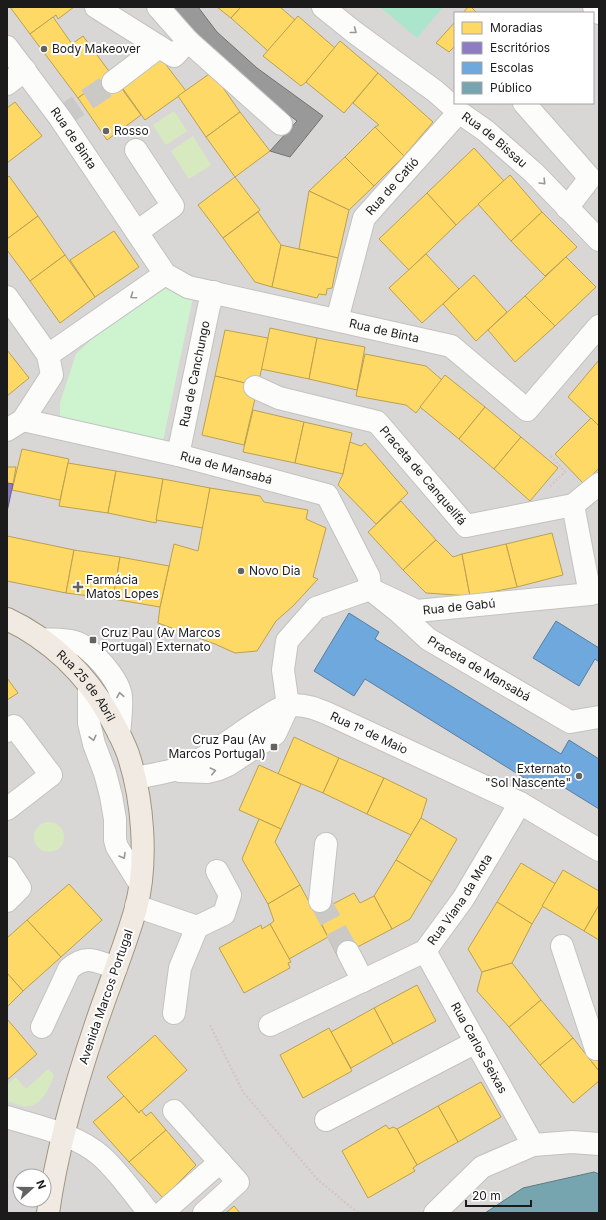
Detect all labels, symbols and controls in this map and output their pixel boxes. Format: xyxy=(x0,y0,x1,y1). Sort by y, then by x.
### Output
legend xyxy=(454,12,594,104)
text: Moradias xyxy=(490,20,543,35)
one-way arrow xyxy=(349,27,356,34)
text: Escritórios xyxy=(490,40,550,55)
place label: Body Makeover xyxy=(52,41,141,56)
marker: Body Makeover xyxy=(39,44,49,54)
text: Escolas xyxy=(490,60,534,75)
text: Público xyxy=(490,80,532,95)
street label: Rua de Binta xyxy=(48,104,100,172)
street label: Rua de Bissau xyxy=(459,108,530,171)
place label: Rosso xyxy=(114,123,149,138)
marker: Rosso xyxy=(101,126,111,136)
street label: Rua de Catió xyxy=(362,154,422,218)
one-way arrow xyxy=(538,177,546,185)
one-way arrow xyxy=(130,291,137,299)
street label: Rua de Binta xyxy=(348,315,421,346)
street label: Rua de Canchungo xyxy=(176,319,213,428)
street label: Praceta de Canquelifá xyxy=(377,423,470,528)
street label: Rua de Mansabá xyxy=(179,448,274,487)
place label: Novo Dia xyxy=(249,563,300,578)
marker: Novo Dia xyxy=(236,566,246,576)
place label: Farmácia Matos Lopes xyxy=(86,572,159,601)
marker: Farmácia Matos Lopes xyxy=(73,582,83,592)
street label: Rua de Gabú xyxy=(422,595,496,617)
place label: Cruz Pau (Av Marcos Portugal) Externato xyxy=(101,625,221,654)
street label: Praceta de Mansabá xyxy=(425,632,533,704)
marker: Cruz Pau (Av Marcos Portugal) Externato xyxy=(88,635,98,645)
street label: Rua 25 de Abril xyxy=(54,647,119,724)
one-way arrow xyxy=(116,692,125,698)
street label: Rua 1º de Maio xyxy=(328,708,410,757)
place label: Cruz Pau (Av Marcos Portugal) xyxy=(168,732,266,761)
one-way arrow xyxy=(88,734,97,741)
marker: Cruz Pau (Av Marcos Portugal) xyxy=(269,742,279,752)
place label: Externato "Sol Nascente" xyxy=(485,761,571,790)
one-way arrow xyxy=(210,767,216,775)
marker: Externato "Sol Nascente" xyxy=(574,771,584,781)
street label: Rua Viana da Mota xyxy=(424,851,495,948)
one-way arrow xyxy=(118,852,125,859)
street label: Avenida Marcos Portugal xyxy=(75,927,136,1066)
street label: Rua Carlos Seixas xyxy=(448,999,511,1096)
north arrow xyxy=(12,1168,52,1208)
text: N xyxy=(33,1178,49,1191)
scale bar xyxy=(466,1182,531,1208)
text: 20 m xyxy=(472,1188,501,1203)

